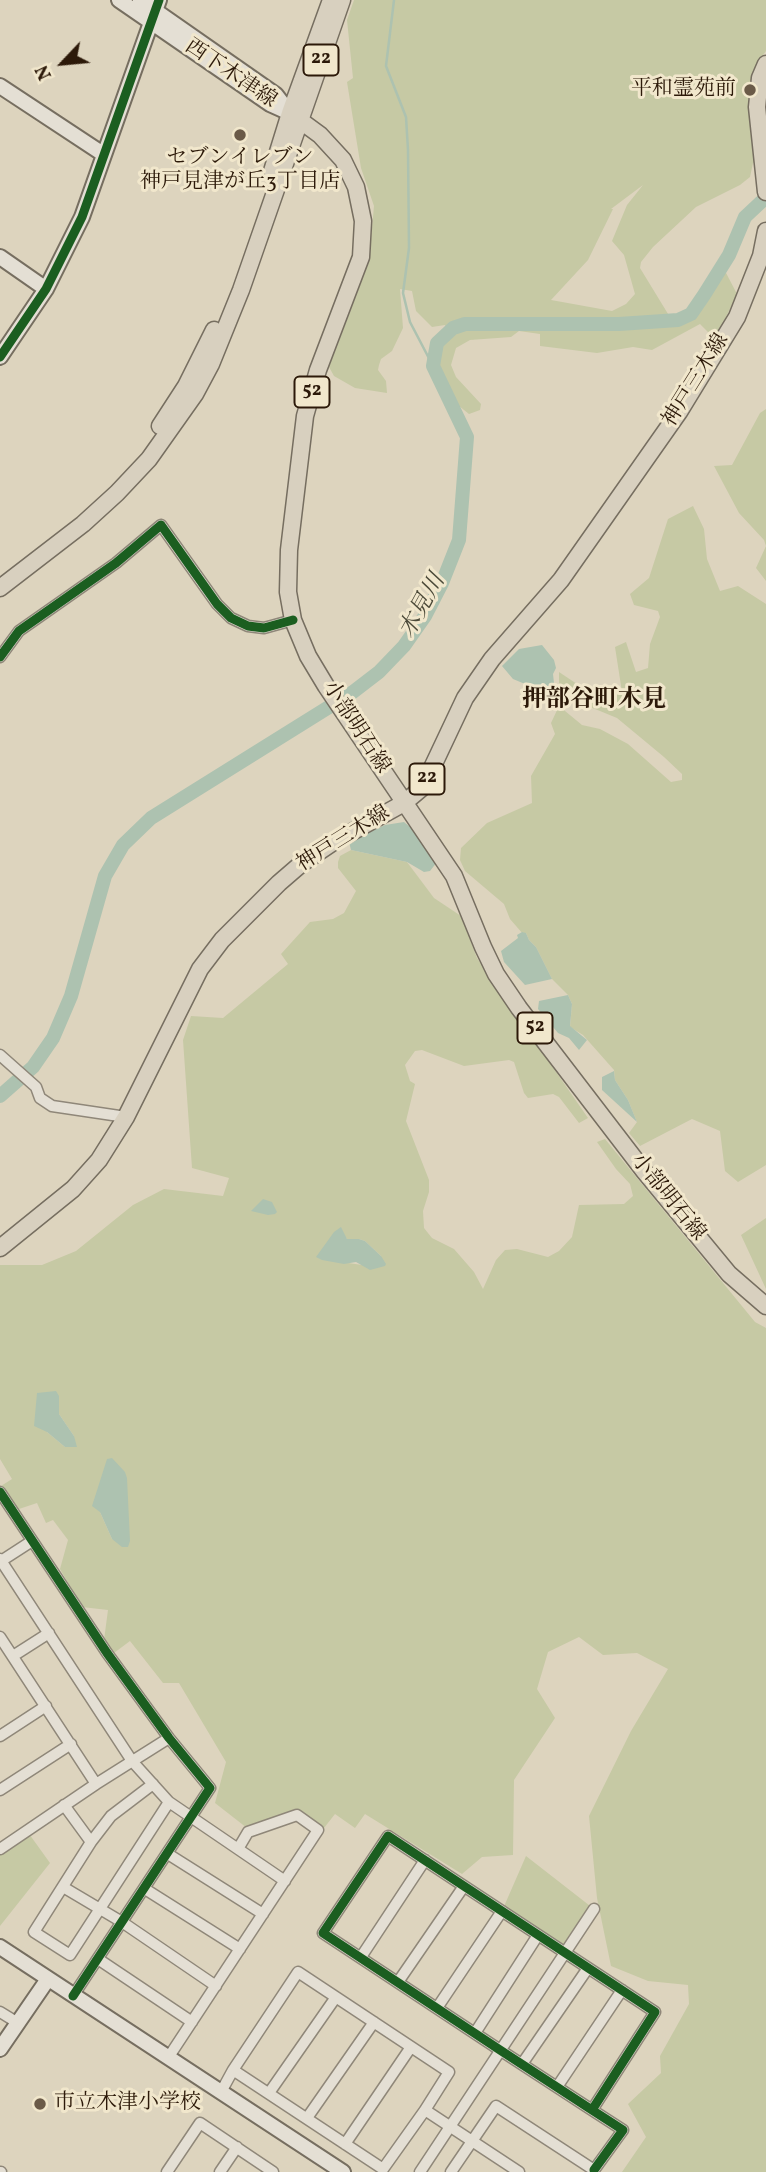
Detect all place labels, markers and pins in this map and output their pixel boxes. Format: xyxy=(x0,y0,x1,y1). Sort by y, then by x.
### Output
place label: 平和霊苑前 xyxy=(631,77,736,103)
marker: 平和霊苑前 xyxy=(742,82,758,98)
marker: セブンイレブン 神戸見津が丘3丁目店 xyxy=(232,127,248,143)
place label: セブンイレブン 神戸見津が丘3丁目店 xyxy=(140,146,340,196)
place label: 市立木津小学校 xyxy=(54,2091,201,2117)
marker: 市立木津小学校 xyxy=(32,2096,48,2112)

